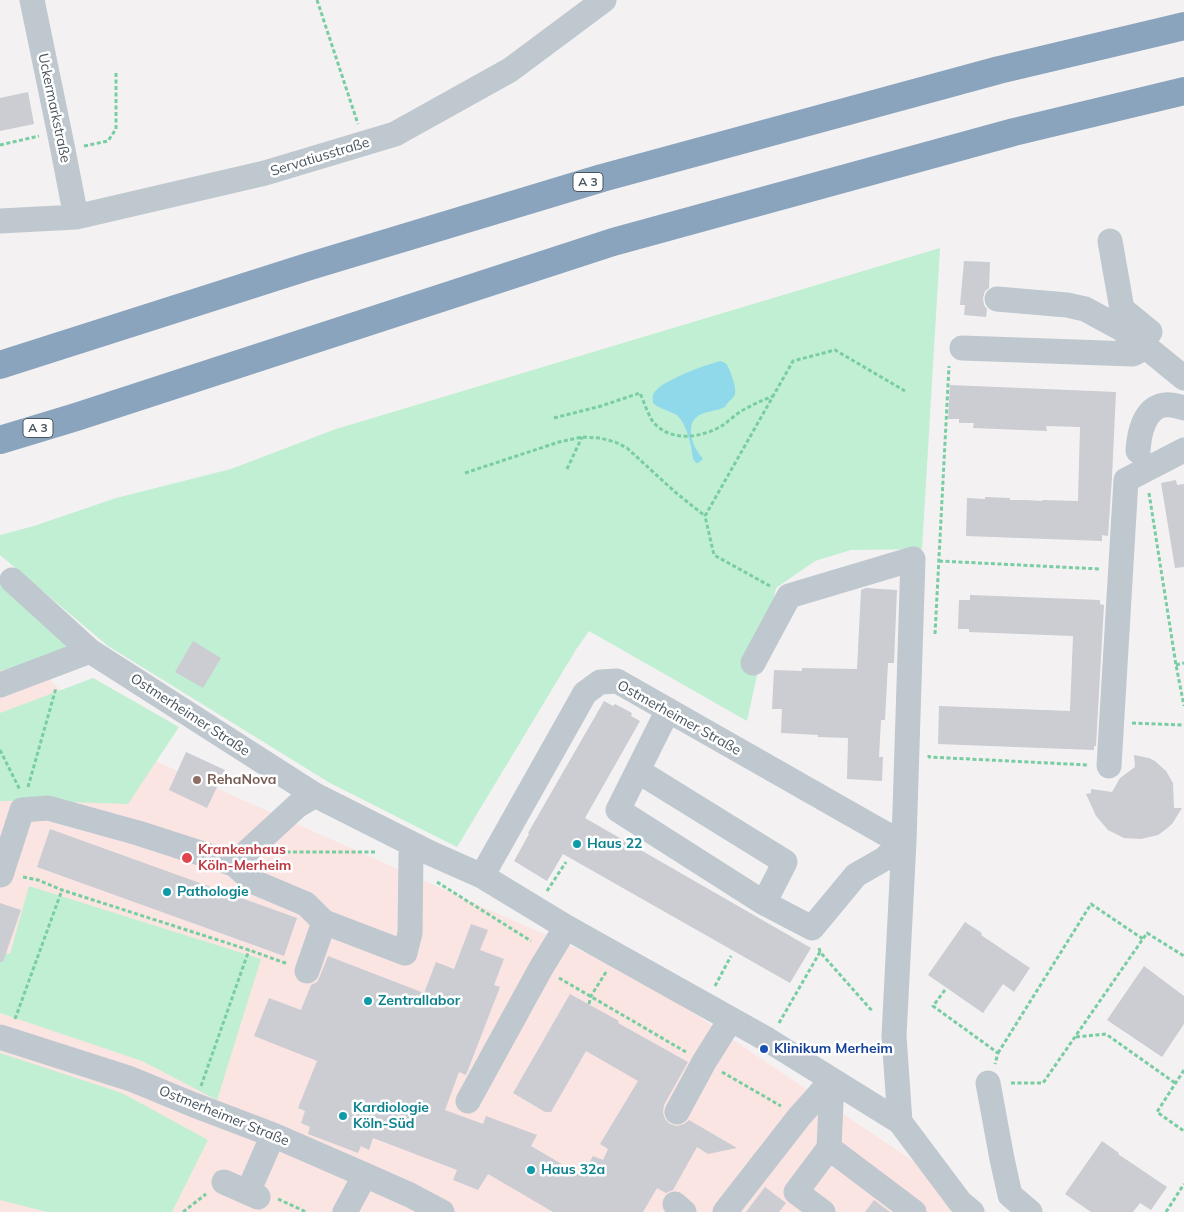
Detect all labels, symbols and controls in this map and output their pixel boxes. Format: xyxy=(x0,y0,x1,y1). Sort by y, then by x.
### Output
street label: Uckermarkstraße xyxy=(34,52,74,164)
street label: Servatiusstraße xyxy=(269,134,371,180)
road number: A 3 xyxy=(573,172,603,192)
road number: A 3 xyxy=(23,418,53,438)
street label: Ostmerheimer Straße xyxy=(127,670,253,760)
street label: Ostmerheimer Straße xyxy=(614,677,744,759)
place label: RehaNova xyxy=(207,772,276,788)
marker: RehaNova xyxy=(191,774,203,786)
place label: Haus 22 xyxy=(587,836,643,852)
marker: Haus 22 xyxy=(571,838,583,850)
place label: Krankenhaus Köln-Merheim xyxy=(198,842,291,874)
marker: Krankenhaus Köln-Merheim xyxy=(180,851,194,865)
place label: Pathologie xyxy=(177,884,249,900)
marker: Pathologie xyxy=(161,886,173,898)
place label: Zentrallabor xyxy=(378,993,460,1009)
marker: Zentrallabor xyxy=(362,995,374,1007)
place label: Klinikum Merheim xyxy=(774,1041,893,1057)
marker: Klinikum Merheim xyxy=(758,1043,770,1055)
street label: Ostmerheimer Straße xyxy=(156,1082,292,1150)
place label: Kardiologie Köln-Süd xyxy=(353,1100,429,1132)
marker: Kardiologie Köln-Süd xyxy=(337,1110,349,1122)
place label: Haus 32a xyxy=(541,1162,605,1178)
marker: Haus 32a xyxy=(525,1164,537,1176)

